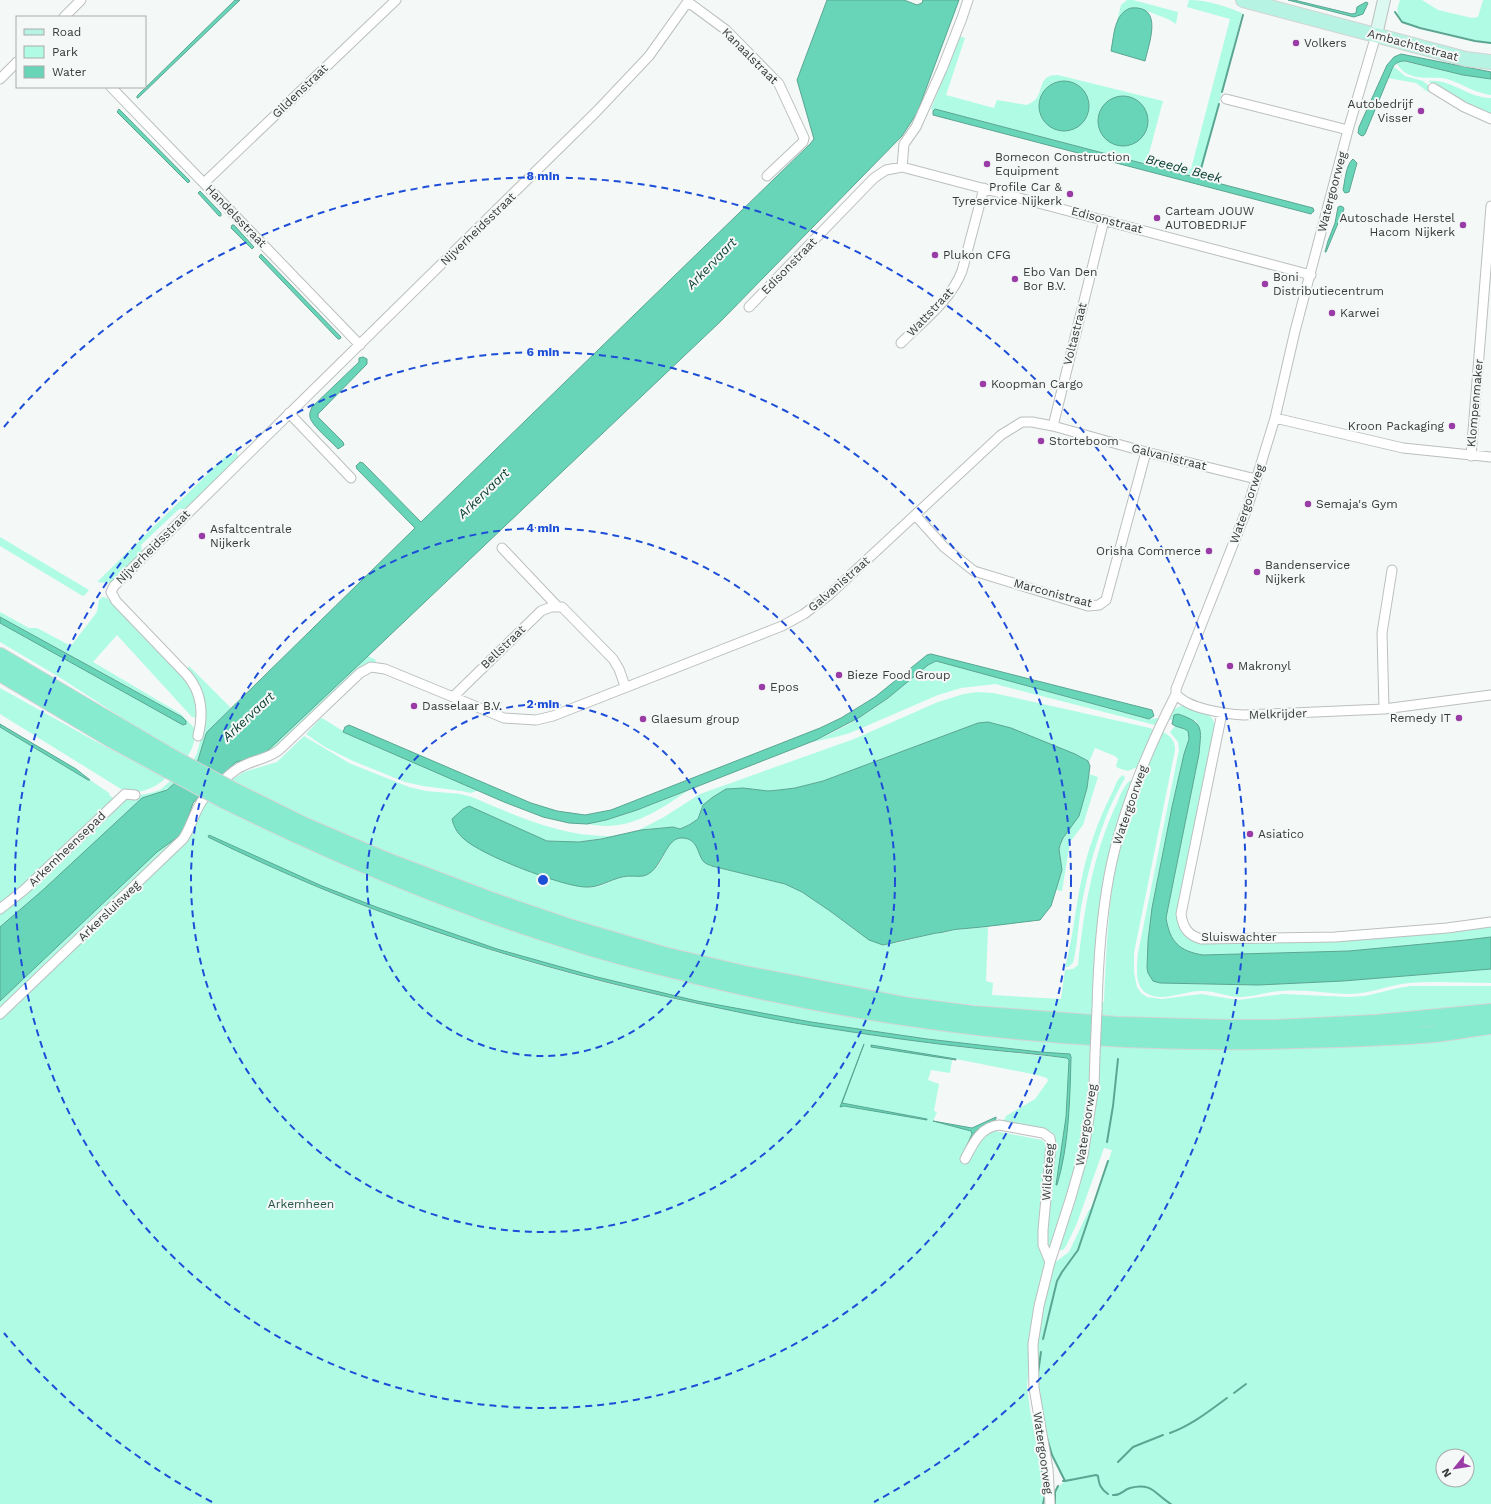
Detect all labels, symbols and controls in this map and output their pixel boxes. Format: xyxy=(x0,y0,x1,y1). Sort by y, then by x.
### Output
legend xyxy=(16,16,146,88)
text: Road xyxy=(52,25,81,39)
street label: Kanaalstraat xyxy=(719,25,781,87)
street label: Ambachtsstraat xyxy=(1366,26,1460,64)
place label: Volkers xyxy=(1304,36,1347,50)
marker: Volkers xyxy=(1291,38,1301,48)
text: Park xyxy=(52,45,78,59)
street label: Gildenstraat xyxy=(269,61,331,121)
text: Water xyxy=(52,65,87,79)
place label: Autobedrijf Visser xyxy=(1348,97,1413,125)
marker: Autobedrijf Visser xyxy=(1416,106,1426,116)
place label: Bomecon Construction Equipment xyxy=(995,150,1130,178)
street label: Watergoorweg xyxy=(1314,150,1350,234)
water label: Breede Beek xyxy=(1144,151,1224,186)
marker: Bomecon Construction Equipment xyxy=(982,159,992,169)
text: 8 min xyxy=(526,169,560,183)
place label: Profile Car & Tyreservice Nijkerk xyxy=(952,180,1063,208)
street label: Handelsstraat xyxy=(203,182,269,250)
marker: Profile Car & Tyreservice Nijkerk xyxy=(1065,189,1075,199)
street label: Nijverheidsstraat xyxy=(437,190,519,268)
street label: Edisonstraat xyxy=(1070,204,1144,236)
place label: Carteam JOUW AUTOBEDRIJF xyxy=(1165,204,1255,232)
place label: Autoschade Herstel Hacom Nijkerk xyxy=(1340,211,1455,239)
marker: Carteam JOUW AUTOBEDRIJF xyxy=(1152,213,1162,223)
marker: Autoschade Herstel Hacom Nijkerk xyxy=(1458,220,1468,230)
water label: Arkervaart xyxy=(683,234,740,293)
street label: Edisonstraat xyxy=(758,235,820,297)
place label: Plukon CFG xyxy=(943,248,1011,262)
marker: Plukon CFG xyxy=(930,250,940,260)
place label: Ebo Van Den Bor B.V. xyxy=(1023,265,1097,293)
place label: Boni Distributiecentrum xyxy=(1273,270,1384,298)
marker: Ebo Van Den Bor B.V. xyxy=(1010,274,1020,284)
marker: Boni Distributiecentrum xyxy=(1260,279,1270,289)
street label: Wattstraat xyxy=(904,285,956,339)
street label: Voltastraat xyxy=(1060,301,1090,367)
place label: Karwei xyxy=(1340,306,1379,320)
marker: Karwei xyxy=(1327,308,1337,318)
text: 6 min xyxy=(526,345,560,359)
street label: Klompenmaker xyxy=(1464,358,1486,448)
place label: Koopman Cargo xyxy=(991,377,1083,391)
marker: Koopman Cargo xyxy=(978,379,988,389)
place label: Kroon Packaging xyxy=(1348,419,1445,433)
marker: Kroon Packaging xyxy=(1447,421,1457,431)
place label: Storteboom xyxy=(1049,434,1119,448)
marker: Storteboom xyxy=(1036,436,1046,446)
street label: Galvanistraat xyxy=(1130,441,1208,473)
street label: Watergoorweg xyxy=(1227,462,1267,546)
water label: Arkervaart xyxy=(454,465,513,522)
place label: Semaja's Gym xyxy=(1316,497,1398,511)
marker: Semaja's Gym xyxy=(1303,499,1313,509)
street label: Nijverheidsstraat xyxy=(113,507,193,587)
text: 4 min xyxy=(526,521,560,535)
place label: Asfaltcentrale Nijkerk xyxy=(210,522,292,550)
marker: Asfaltcentrale Nijkerk xyxy=(197,531,207,541)
place label: Orisha Commerce xyxy=(1096,544,1201,558)
marker: Orisha Commerce xyxy=(1204,546,1214,556)
street label: Galvanistraat xyxy=(805,553,873,615)
place label: Bandenservice Nijkerk xyxy=(1265,558,1350,586)
marker: Bandenservice Nijkerk xyxy=(1252,567,1262,577)
street label: Marconistraat xyxy=(1012,576,1094,610)
street label: Bellstraat xyxy=(478,622,528,672)
place label: Makronyl xyxy=(1238,659,1291,673)
marker: Makronyl xyxy=(1225,661,1235,671)
place label: Bieze Food Group xyxy=(847,668,950,682)
marker: Bieze Food Group xyxy=(834,670,844,680)
place label: Epos xyxy=(770,680,799,694)
marker: Epos xyxy=(757,682,767,692)
water label: Arkervaart xyxy=(219,688,278,745)
text: 2 min xyxy=(527,697,559,711)
place label: Dasselaar B.V. xyxy=(422,699,502,713)
marker: Dasselaar B.V. xyxy=(409,701,419,711)
street label: Melkrijder xyxy=(1249,706,1307,722)
place label: Remedy IT xyxy=(1390,711,1451,725)
place label: Glaesum group xyxy=(651,712,740,726)
marker: Remedy IT xyxy=(1454,713,1464,723)
marker: Glaesum group xyxy=(638,714,648,724)
street label: Watergoorweg xyxy=(1110,763,1150,847)
street label: Arkemheensepad xyxy=(26,809,108,889)
place label: Asiatico xyxy=(1258,827,1304,841)
marker: Asiatico xyxy=(1245,829,1255,839)
centre of rings xyxy=(536,873,550,887)
street label: Arkersluisweg xyxy=(75,878,143,944)
street label: Sluiswachter xyxy=(1201,930,1277,944)
street label: Watergoorweg xyxy=(1073,1082,1100,1167)
street label: Wildsteeg xyxy=(1039,1142,1057,1201)
park label: Arkemheen xyxy=(268,1197,334,1211)
street label: Watergoorweg xyxy=(1030,1411,1056,1496)
north arrow xyxy=(1435,1448,1475,1488)
text: N xyxy=(1439,1466,1454,1480)

